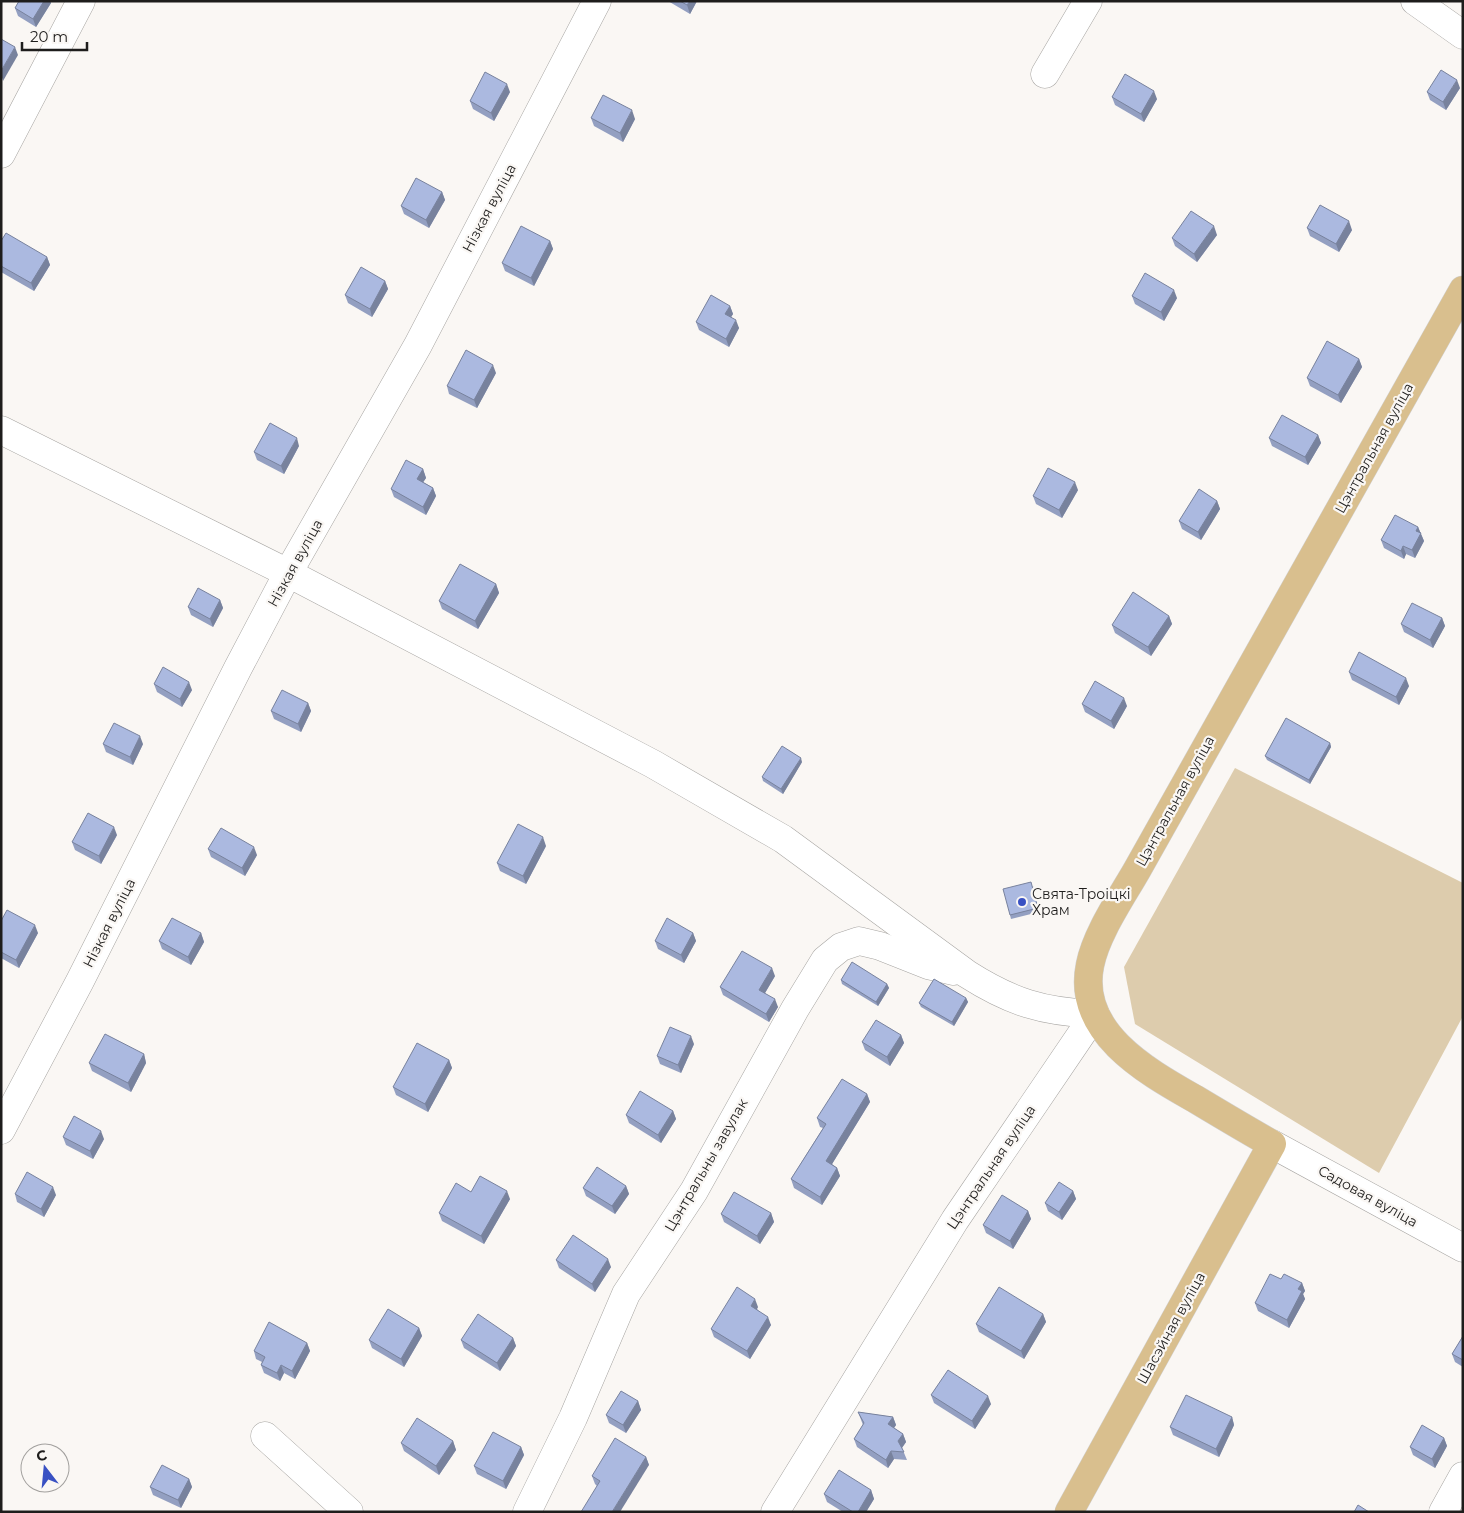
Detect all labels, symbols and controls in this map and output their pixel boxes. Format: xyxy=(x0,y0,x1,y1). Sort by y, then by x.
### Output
scale bar xyxy=(22,20,88,52)
text: 20 m xyxy=(30,27,68,46)
street label: Нізкая вуліца xyxy=(458,161,520,255)
street label: Цэнтральная вуліца xyxy=(1331,380,1417,516)
street label: Нізкая вуліца xyxy=(263,516,327,610)
street label: Цэнтральная вуліца xyxy=(1132,733,1218,869)
street label: Нізкая вуліца xyxy=(79,875,139,971)
place label: Свята-Троіцкі Храм xyxy=(1032,885,1131,919)
marker: Свята-Троіцкі Храм xyxy=(1016,896,1028,908)
street label: Цэнтральны завулак xyxy=(660,1095,752,1235)
street label: Цэнтральная вуліца xyxy=(943,1101,1039,1233)
street label: Садовая вуліца xyxy=(1315,1161,1421,1231)
street label: Шасэйная вуліца xyxy=(1133,1269,1209,1387)
north arrow xyxy=(20,1443,70,1493)
text: С xyxy=(34,1445,49,1466)

